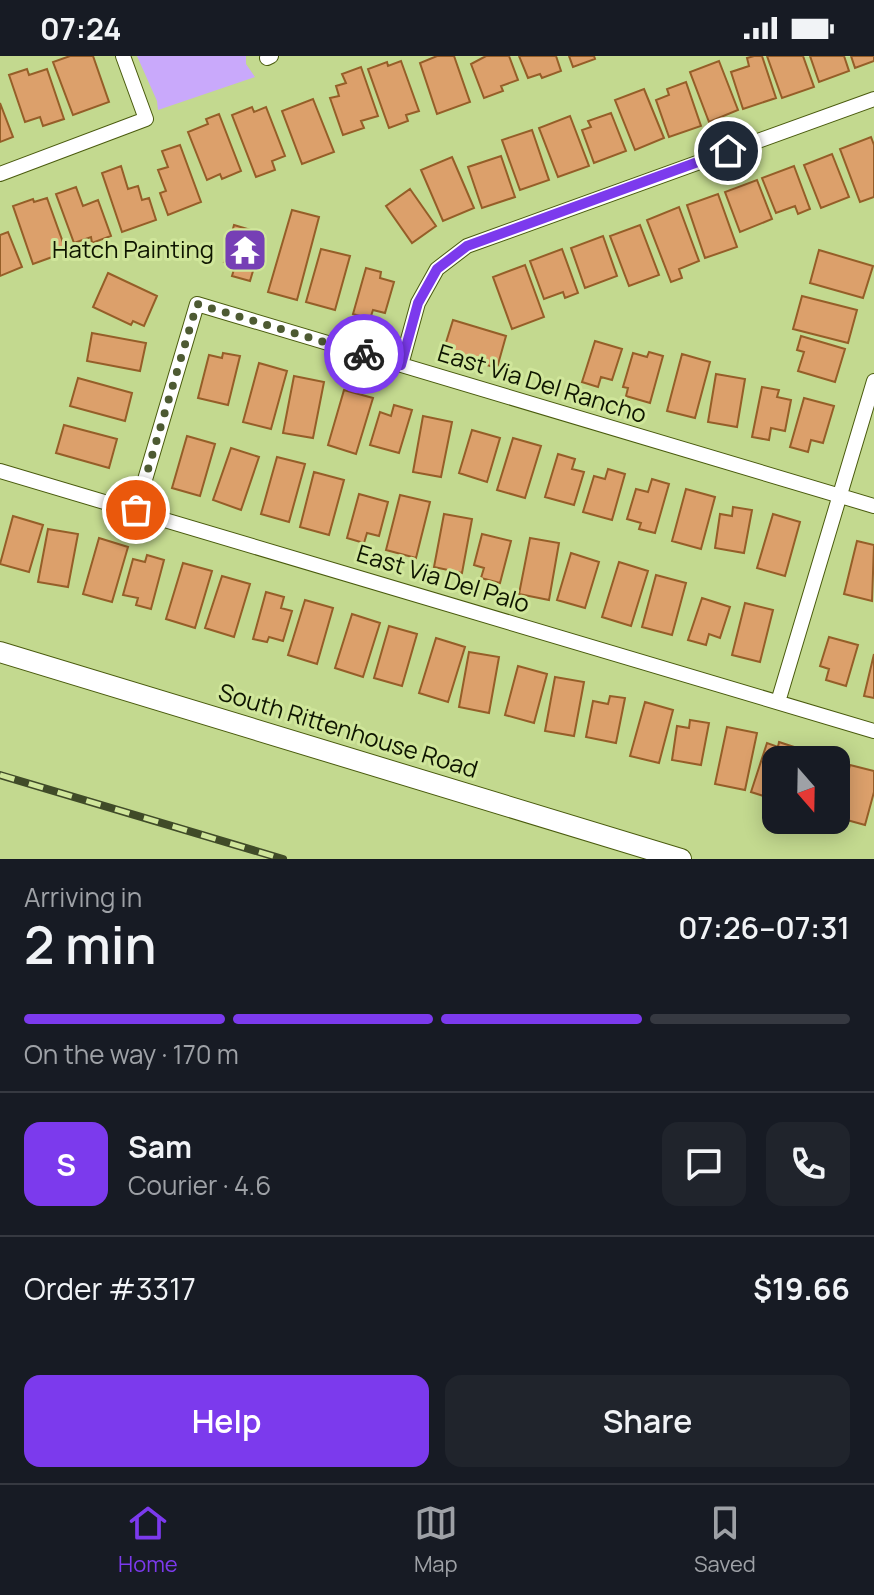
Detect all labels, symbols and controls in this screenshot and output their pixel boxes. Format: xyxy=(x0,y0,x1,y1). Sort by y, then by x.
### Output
text: 07:24 xyxy=(40,8,122,49)
pin xyxy=(694,117,762,185)
icon: home xyxy=(706,129,750,173)
temple icon: Hatch Painting xyxy=(221,226,269,274)
place label: Hatch Painting xyxy=(52,232,214,265)
courier xyxy=(324,314,404,394)
icon: bike xyxy=(342,332,386,376)
street label: East Via Del Rancho xyxy=(434,335,651,430)
pin xyxy=(102,476,170,544)
icon: bag xyxy=(114,488,158,532)
street label: East Via Del Palo xyxy=(353,536,534,620)
street label: South Rittenhouse Road xyxy=(215,674,482,785)
north arrow xyxy=(762,746,850,834)
map controls xyxy=(762,746,850,834)
text: Arriving in xyxy=(24,879,142,915)
text: 07:26–07:31 xyxy=(678,907,850,948)
text: 2 min xyxy=(24,909,157,980)
text: On the way · 170 m xyxy=(24,1036,239,1072)
button: chat xyxy=(662,1122,746,1206)
button: phone xyxy=(766,1122,850,1206)
text: Sam xyxy=(128,1126,192,1167)
text: S xyxy=(56,1144,76,1185)
text: Courier · 4.6 xyxy=(128,1167,271,1203)
text: Order #3317 xyxy=(24,1268,196,1309)
text: $19.66 xyxy=(753,1268,850,1309)
button: Help xyxy=(24,1375,429,1467)
button: Share xyxy=(445,1375,850,1467)
tab: Home xyxy=(118,1501,178,1579)
tab: Map xyxy=(414,1501,458,1579)
tab: Saved xyxy=(694,1501,756,1579)

